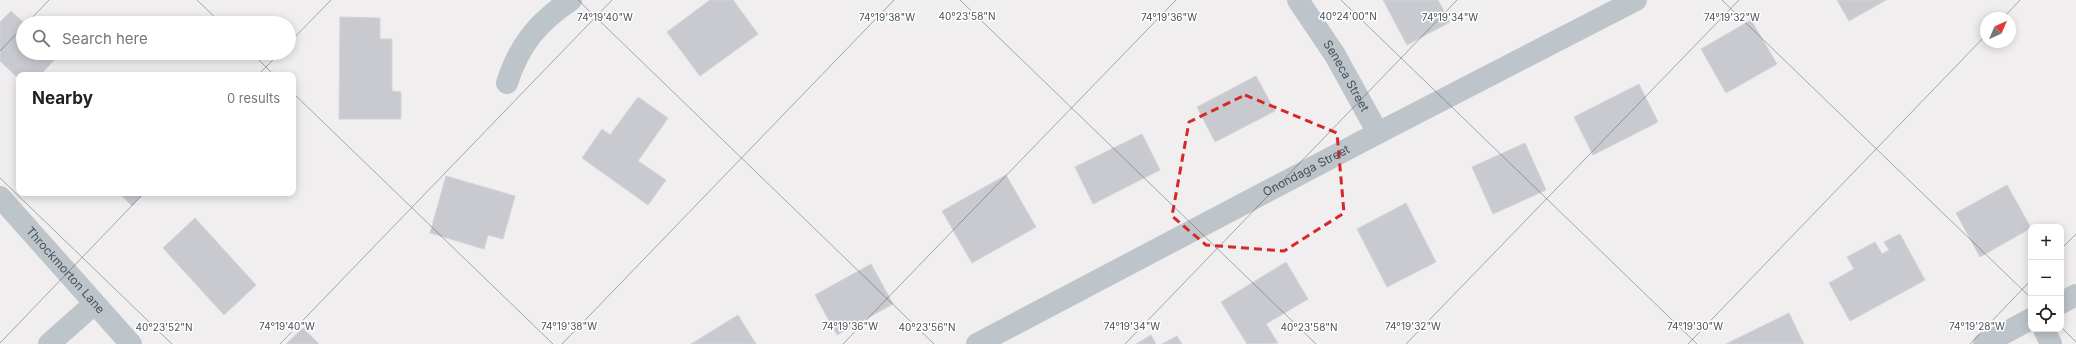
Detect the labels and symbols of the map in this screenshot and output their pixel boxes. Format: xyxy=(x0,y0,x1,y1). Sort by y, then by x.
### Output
text: 40°23'58"N xyxy=(938,10,996,22)
text: 40°24'00"N xyxy=(1319,10,1377,22)
text: 74°19'40"W xyxy=(577,11,633,23)
text: 74°19'38"W xyxy=(859,11,915,23)
text: 74°19'36"W xyxy=(1141,11,1197,23)
text: 74°19'34"W xyxy=(1422,11,1478,23)
text: 74°19'32"W xyxy=(1704,11,1760,23)
north arrow xyxy=(1980,12,2016,48)
street label: Seneca Street xyxy=(1320,37,1373,114)
street label: Onondaga Street xyxy=(1260,141,1352,199)
street label: Throckmorton Lane xyxy=(23,223,108,316)
text: 74°19'40"W xyxy=(259,320,315,332)
text: 74°19'38"W xyxy=(541,320,597,332)
text: 74°19'36"W xyxy=(822,320,878,332)
text: 74°19'34"W xyxy=(1104,320,1160,332)
text: 74°19'32"W xyxy=(1385,320,1441,332)
text: 74°19'30"W xyxy=(1667,320,1723,332)
text: 74°19'28"W xyxy=(1949,320,2005,332)
text: 40°23'52"N xyxy=(136,321,192,333)
text: 40°23'56"N xyxy=(898,321,956,333)
text: 40°23'58"N xyxy=(1280,321,1338,333)

